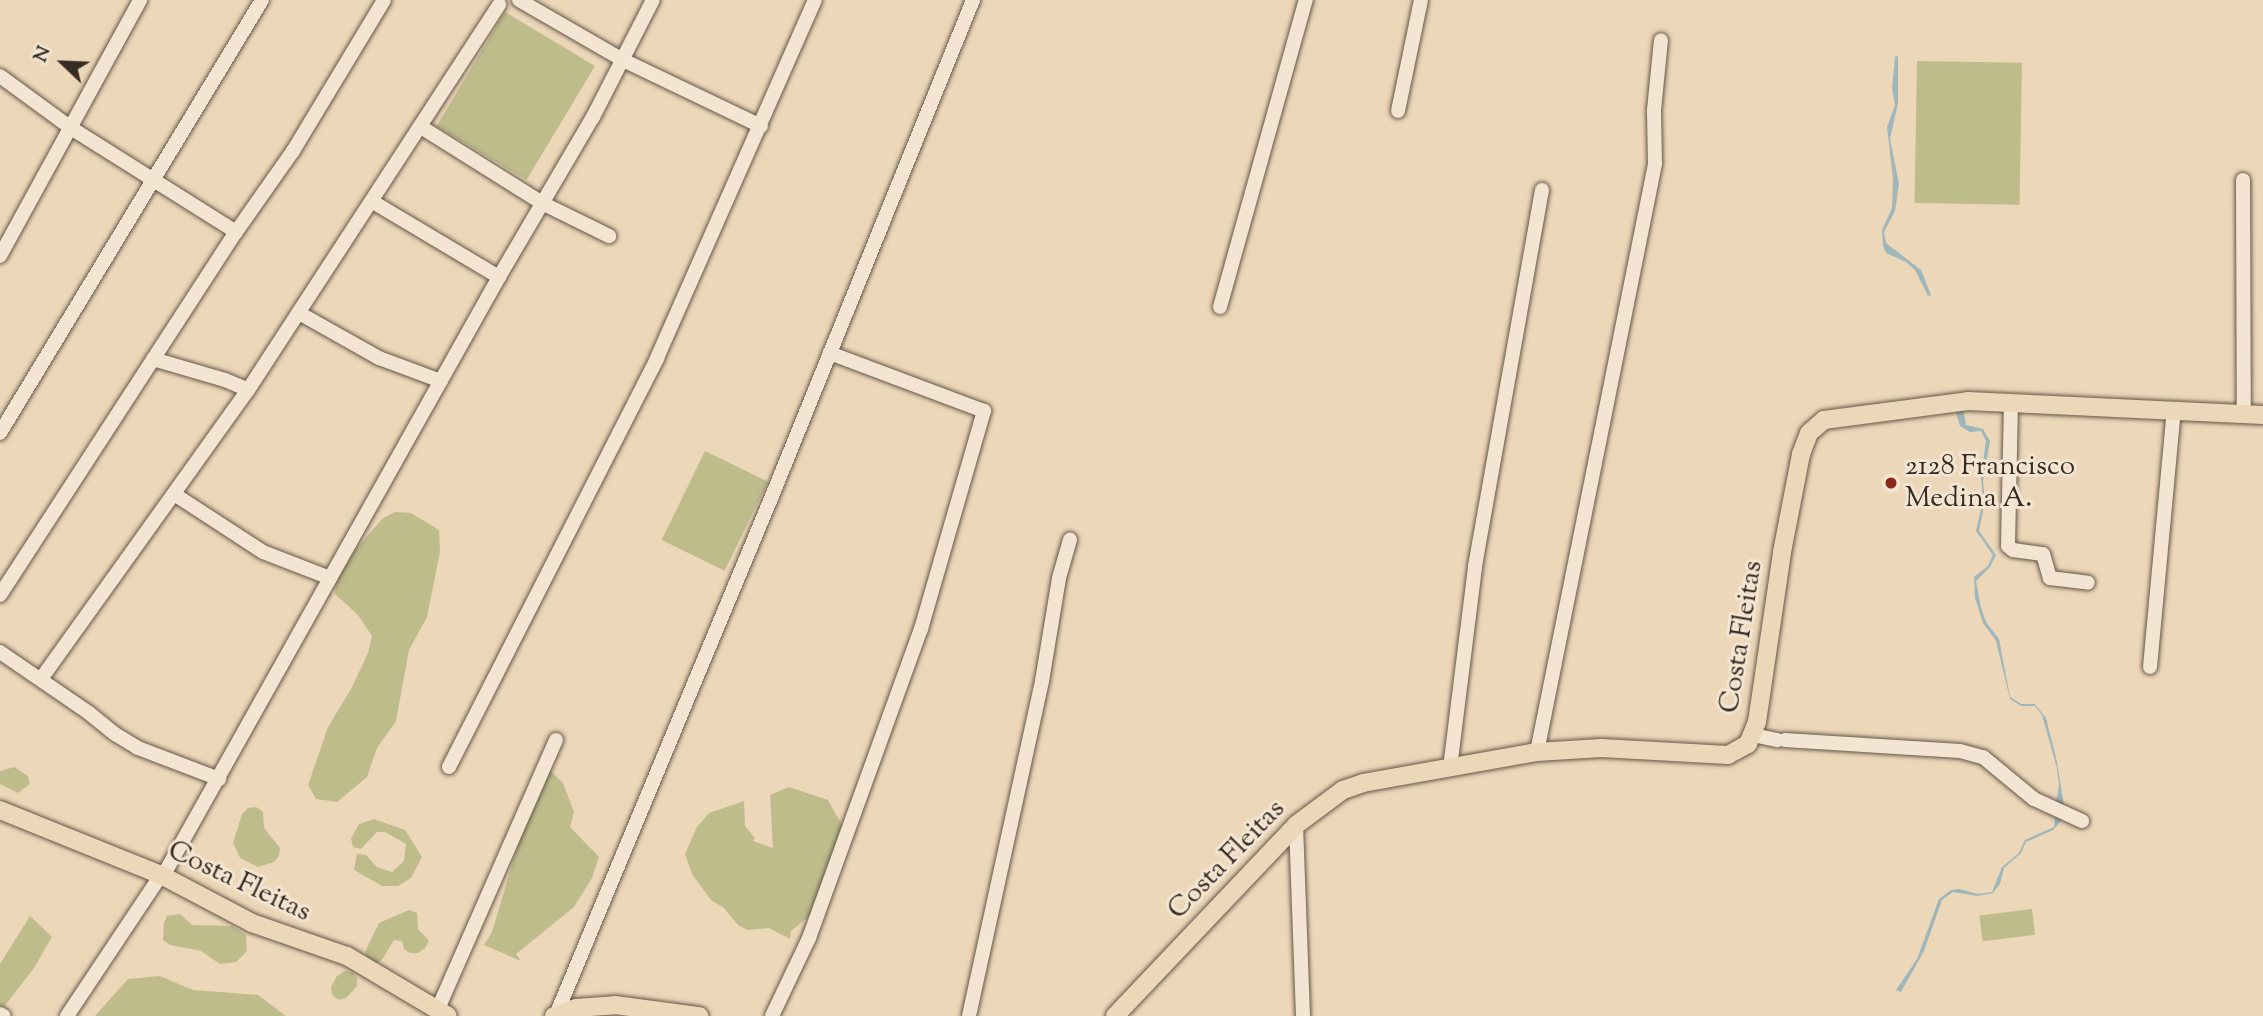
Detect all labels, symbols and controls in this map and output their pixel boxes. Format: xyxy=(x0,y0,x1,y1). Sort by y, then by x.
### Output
north arrow xyxy=(28,28,98,98)
text: N xyxy=(28,42,59,67)
place label: 2128 Francisco Medina A. xyxy=(1905,450,2075,516)
marker: 2128 Francisco Medina A. xyxy=(1883,475,1899,491)
street label: Costa Fleitas xyxy=(1713,558,1771,716)
street label: Costa Fleitas xyxy=(1161,793,1293,927)
street label: Costa Fleitas xyxy=(162,834,316,930)

